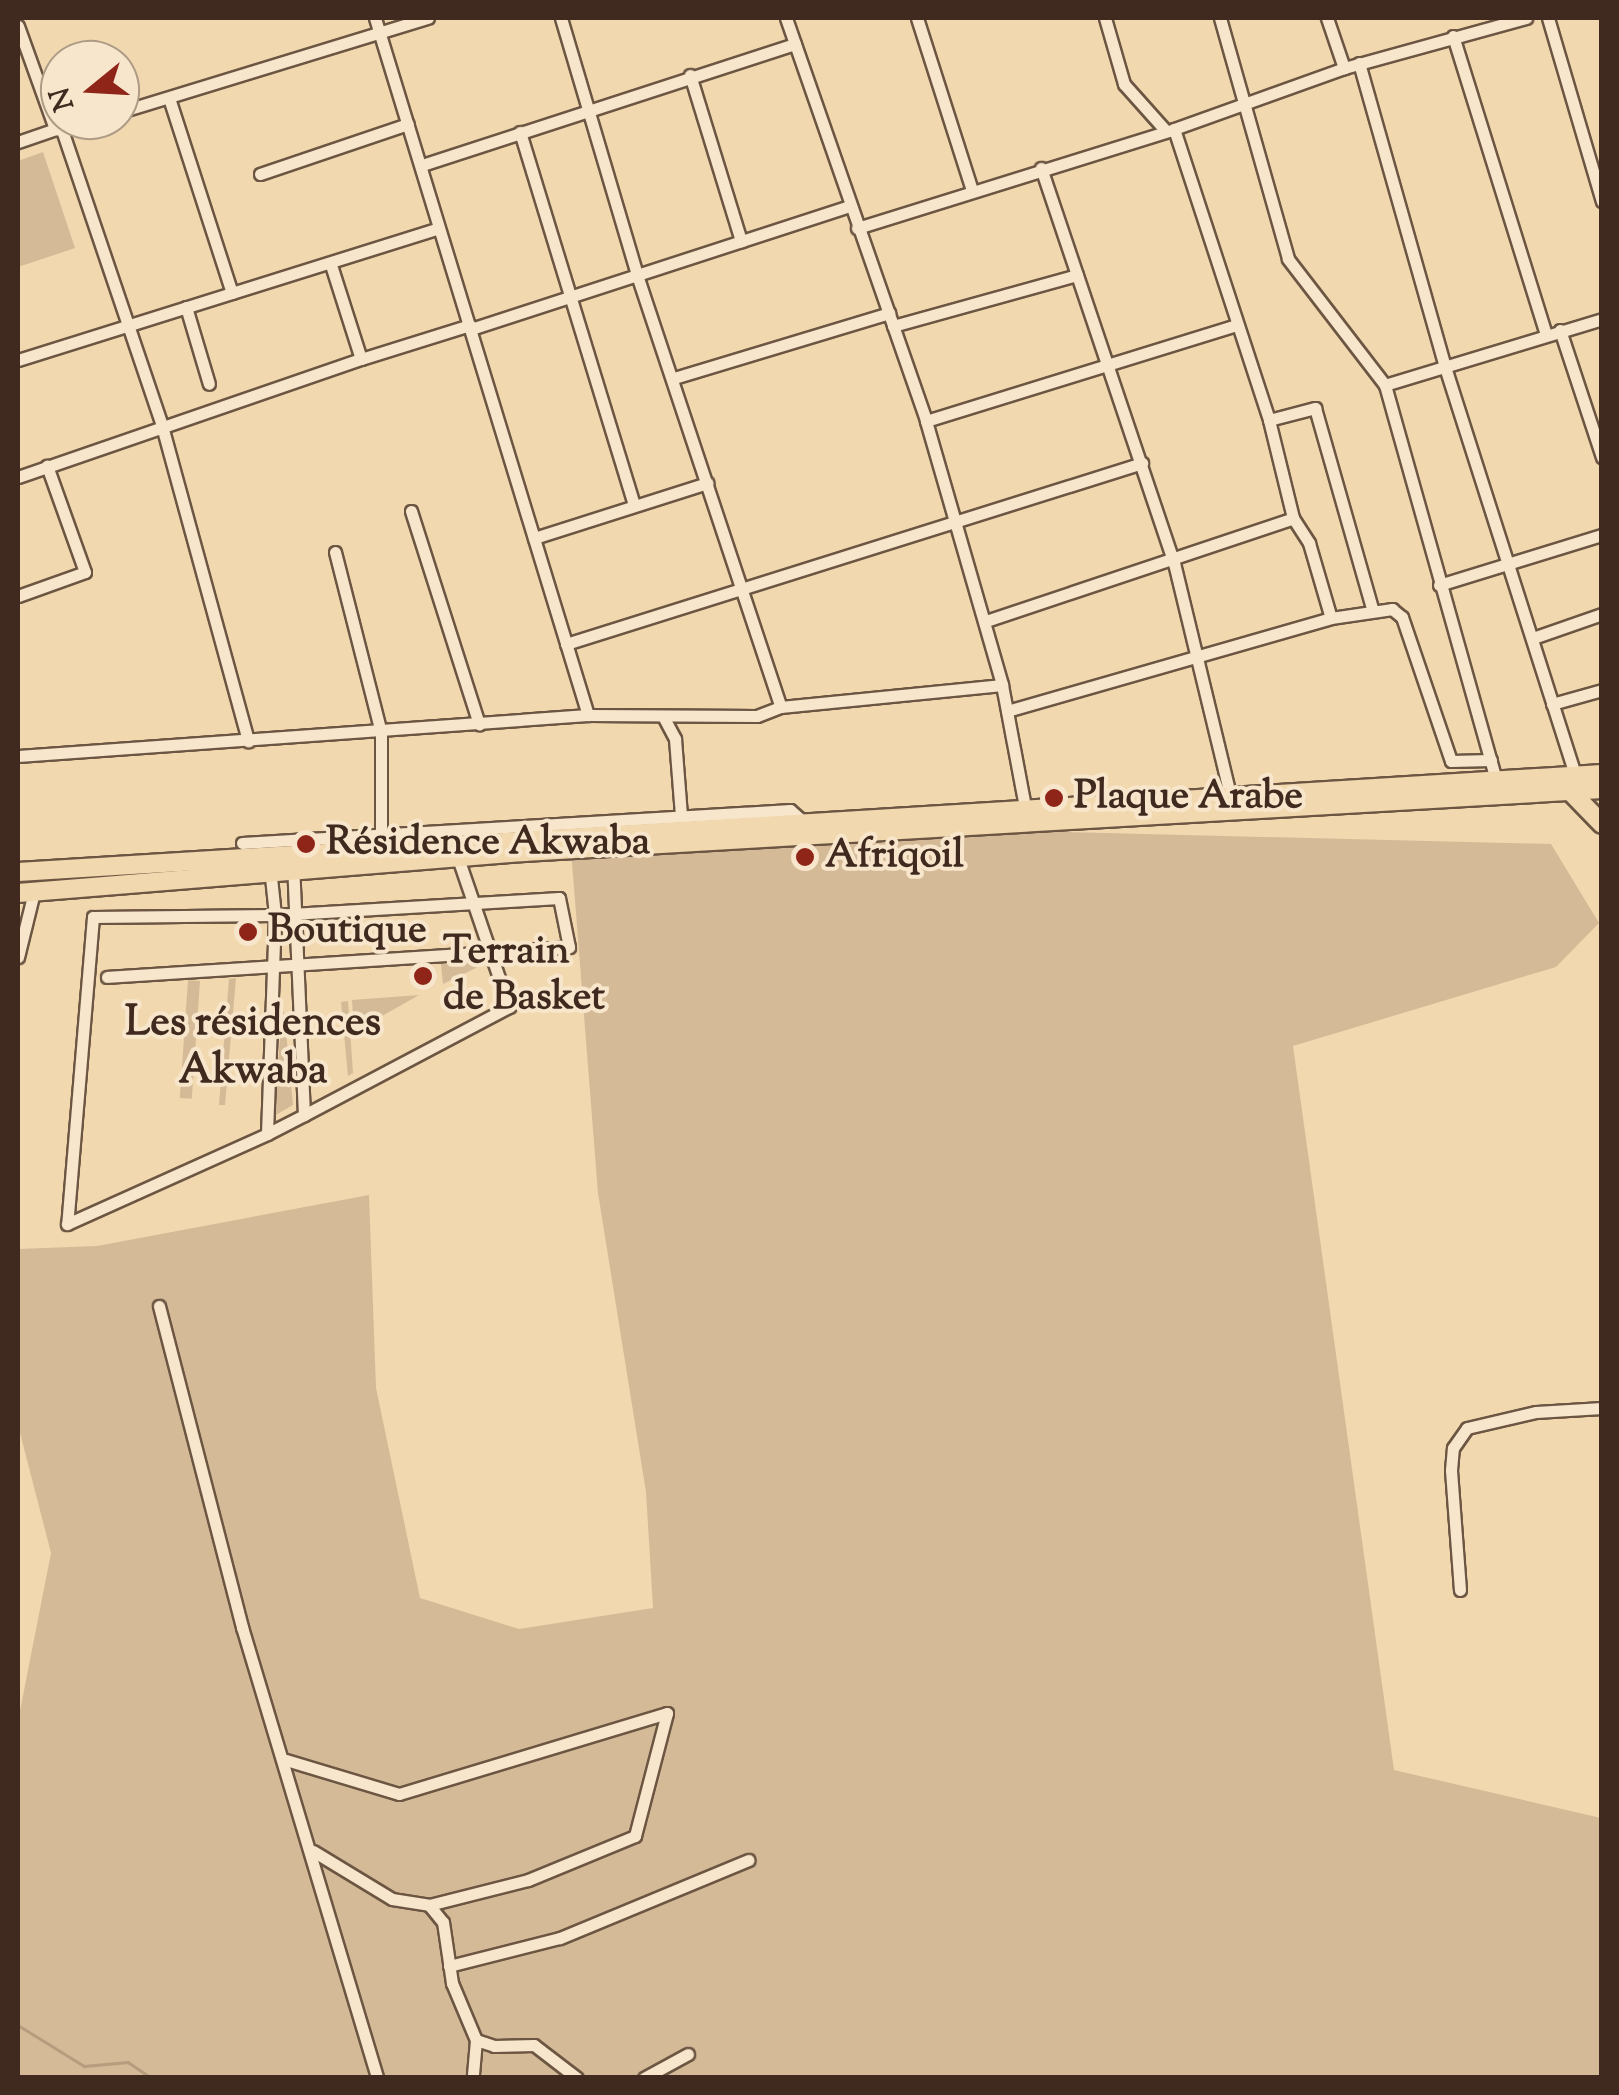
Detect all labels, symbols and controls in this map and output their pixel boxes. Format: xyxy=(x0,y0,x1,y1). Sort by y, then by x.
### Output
north arrow xyxy=(40,40,140,140)
text: N xyxy=(41,82,86,115)
place label: Plaque Arabe xyxy=(1074,774,1303,822)
marker: Plaque Arabe xyxy=(1043,787,1065,809)
place label: Résidence Akwaba xyxy=(326,820,650,868)
marker: Résidence Akwaba xyxy=(295,833,317,855)
place label: Afriqoil xyxy=(825,833,964,881)
marker: Afriqoil xyxy=(794,846,816,868)
place label: Boutique xyxy=(268,908,427,956)
marker: Boutique xyxy=(237,921,259,943)
place label: Terrain de Basket xyxy=(443,929,605,1023)
marker: Terrain de Basket xyxy=(412,965,434,987)
district label: Les résidences Akwaba xyxy=(125,999,381,1098)

